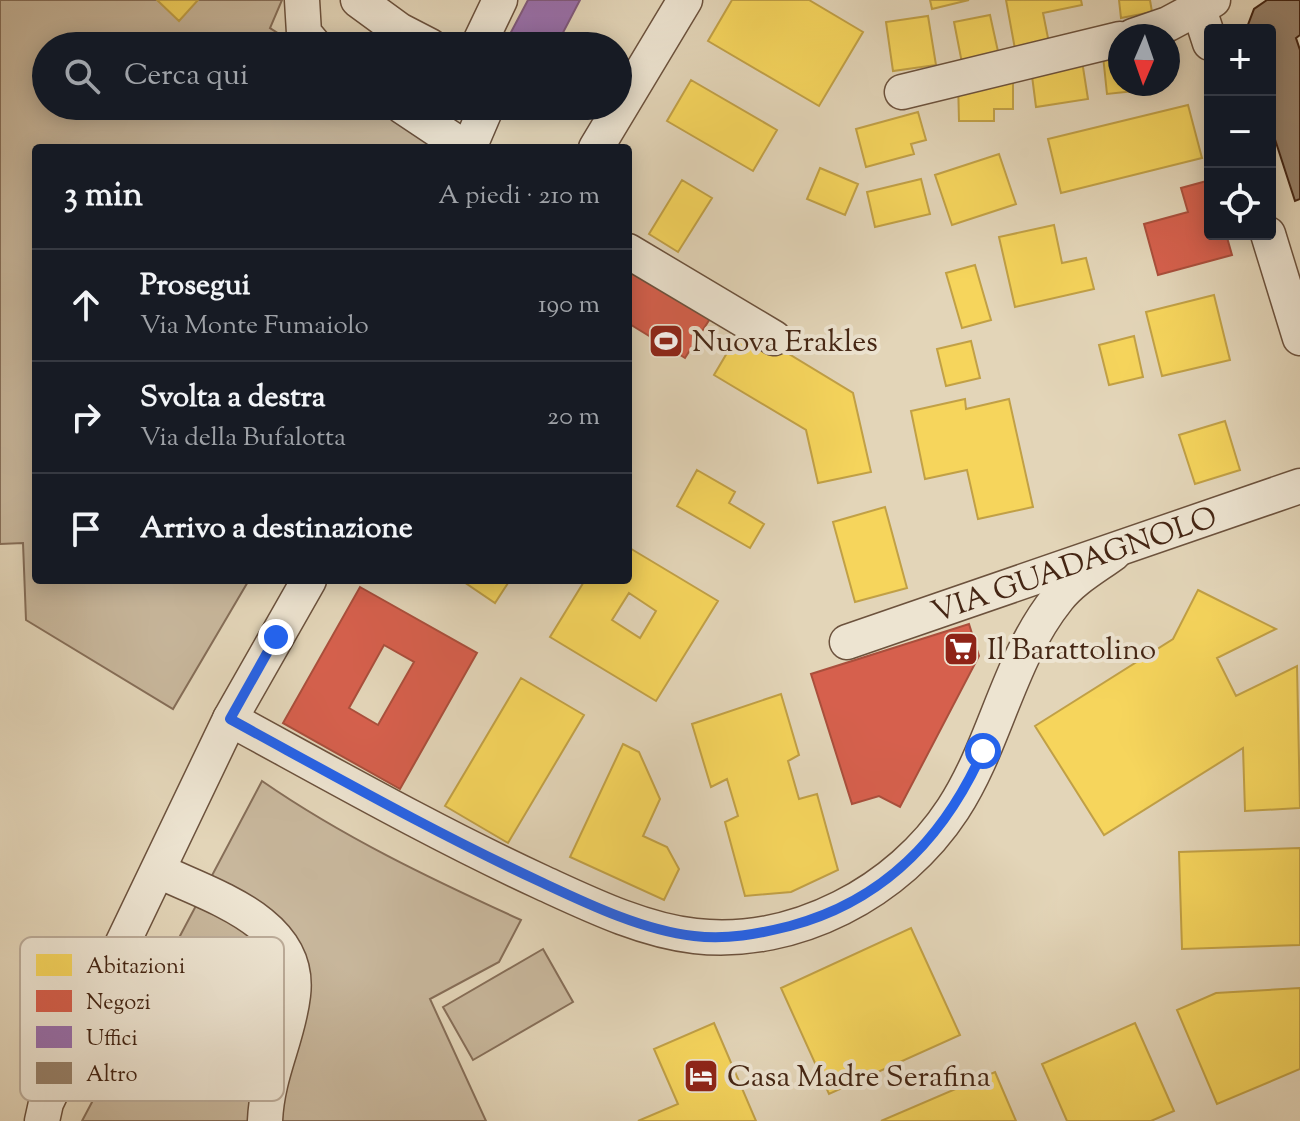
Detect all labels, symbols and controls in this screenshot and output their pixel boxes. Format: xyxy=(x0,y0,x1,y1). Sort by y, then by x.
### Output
north arrow xyxy=(1108,24,1180,96)
map controls xyxy=(1204,24,1276,240)
button: + xyxy=(1204,24,1276,96)
search box xyxy=(32,32,632,120)
icon: search xyxy=(60,54,104,98)
text: Cerca qui xyxy=(124,55,249,98)
button: − xyxy=(1204,96,1276,168)
button: locate xyxy=(1204,168,1276,240)
text: 3 min xyxy=(64,172,143,221)
text: A piedi · 210 m xyxy=(438,178,600,215)
text: Prosegui xyxy=(140,265,250,308)
icon: ahead xyxy=(64,283,108,327)
text: 190 m xyxy=(538,287,600,324)
text: Via Monte Fumaiolo xyxy=(140,308,369,345)
sports icon: Nuova Erakles xyxy=(647,322,685,360)
place label: Nuova Erakles xyxy=(692,322,878,365)
text: Svolta a destra xyxy=(140,377,326,420)
icon: right xyxy=(64,395,108,439)
text: 20 m xyxy=(547,399,600,436)
text: Via della Bufalotta xyxy=(140,420,346,457)
street label: VIA GUADAGNOLO xyxy=(926,497,1223,635)
icon: arrive xyxy=(64,507,108,551)
text: Arrivo a destinazione xyxy=(140,508,413,551)
route end xyxy=(258,619,294,655)
supermarket icon: Il Barattolino xyxy=(942,630,980,668)
place label: Il Barattolino xyxy=(987,630,1156,673)
route start xyxy=(965,733,1001,769)
legend xyxy=(20,937,284,1101)
text: Abitazioni xyxy=(86,952,185,984)
text: Negozi xyxy=(86,988,151,1020)
text: Uffici xyxy=(86,1024,138,1056)
hotel icon: Casa Madre Serafina xyxy=(682,1057,720,1095)
place label: Casa Madre Serafina xyxy=(727,1057,991,1100)
text: Altro xyxy=(86,1060,138,1092)

